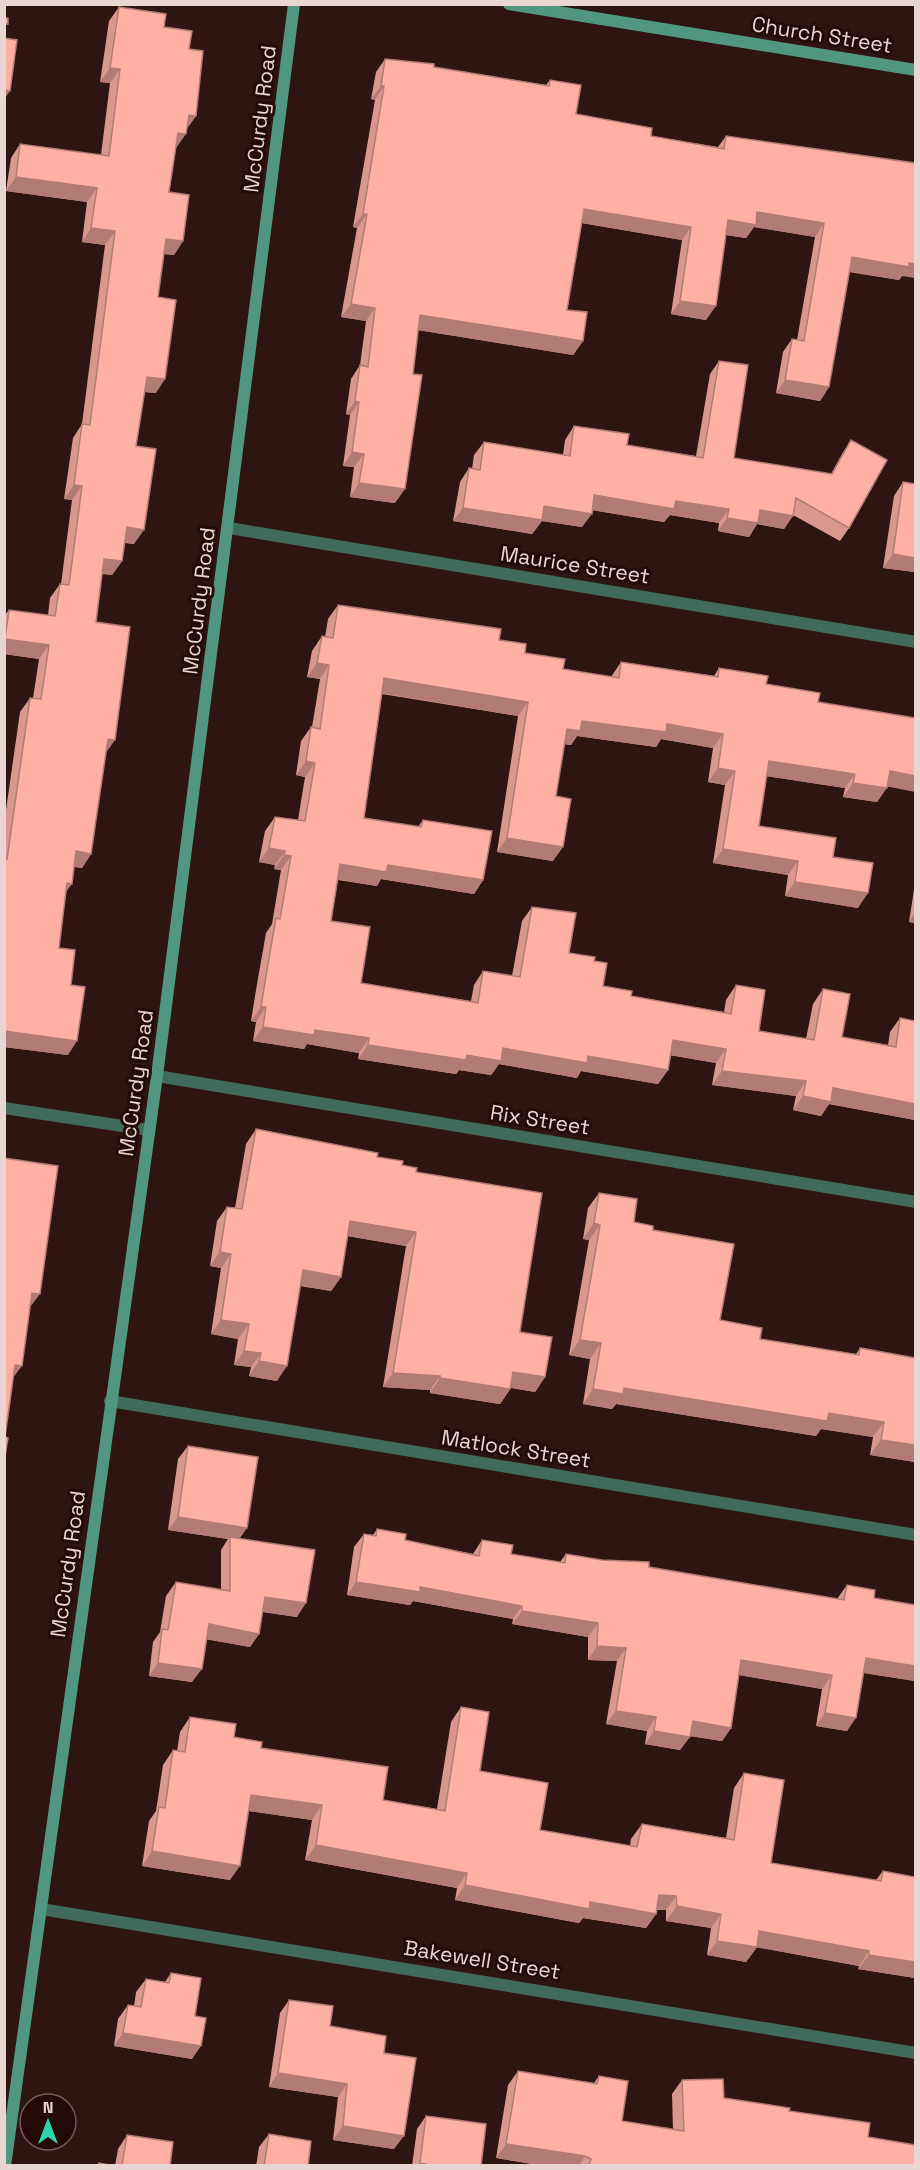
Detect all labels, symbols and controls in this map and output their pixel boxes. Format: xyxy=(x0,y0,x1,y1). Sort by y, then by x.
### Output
street label: Church Street xyxy=(750,10,894,59)
street label: McCurdy Road xyxy=(237,44,282,194)
street label: McCurdy Road xyxy=(176,526,221,676)
street label: Maurice Street xyxy=(499,539,651,590)
street label: McCurdy Road xyxy=(112,1008,159,1158)
street label: Rix Street xyxy=(488,1098,592,1141)
street label: Matlock Street xyxy=(440,1423,593,1474)
street label: McCurdy Road xyxy=(44,1489,91,1639)
street label: Bakewell Street xyxy=(402,1934,562,1985)
north arrow xyxy=(18,2092,78,2152)
text: N xyxy=(43,2097,53,2118)

